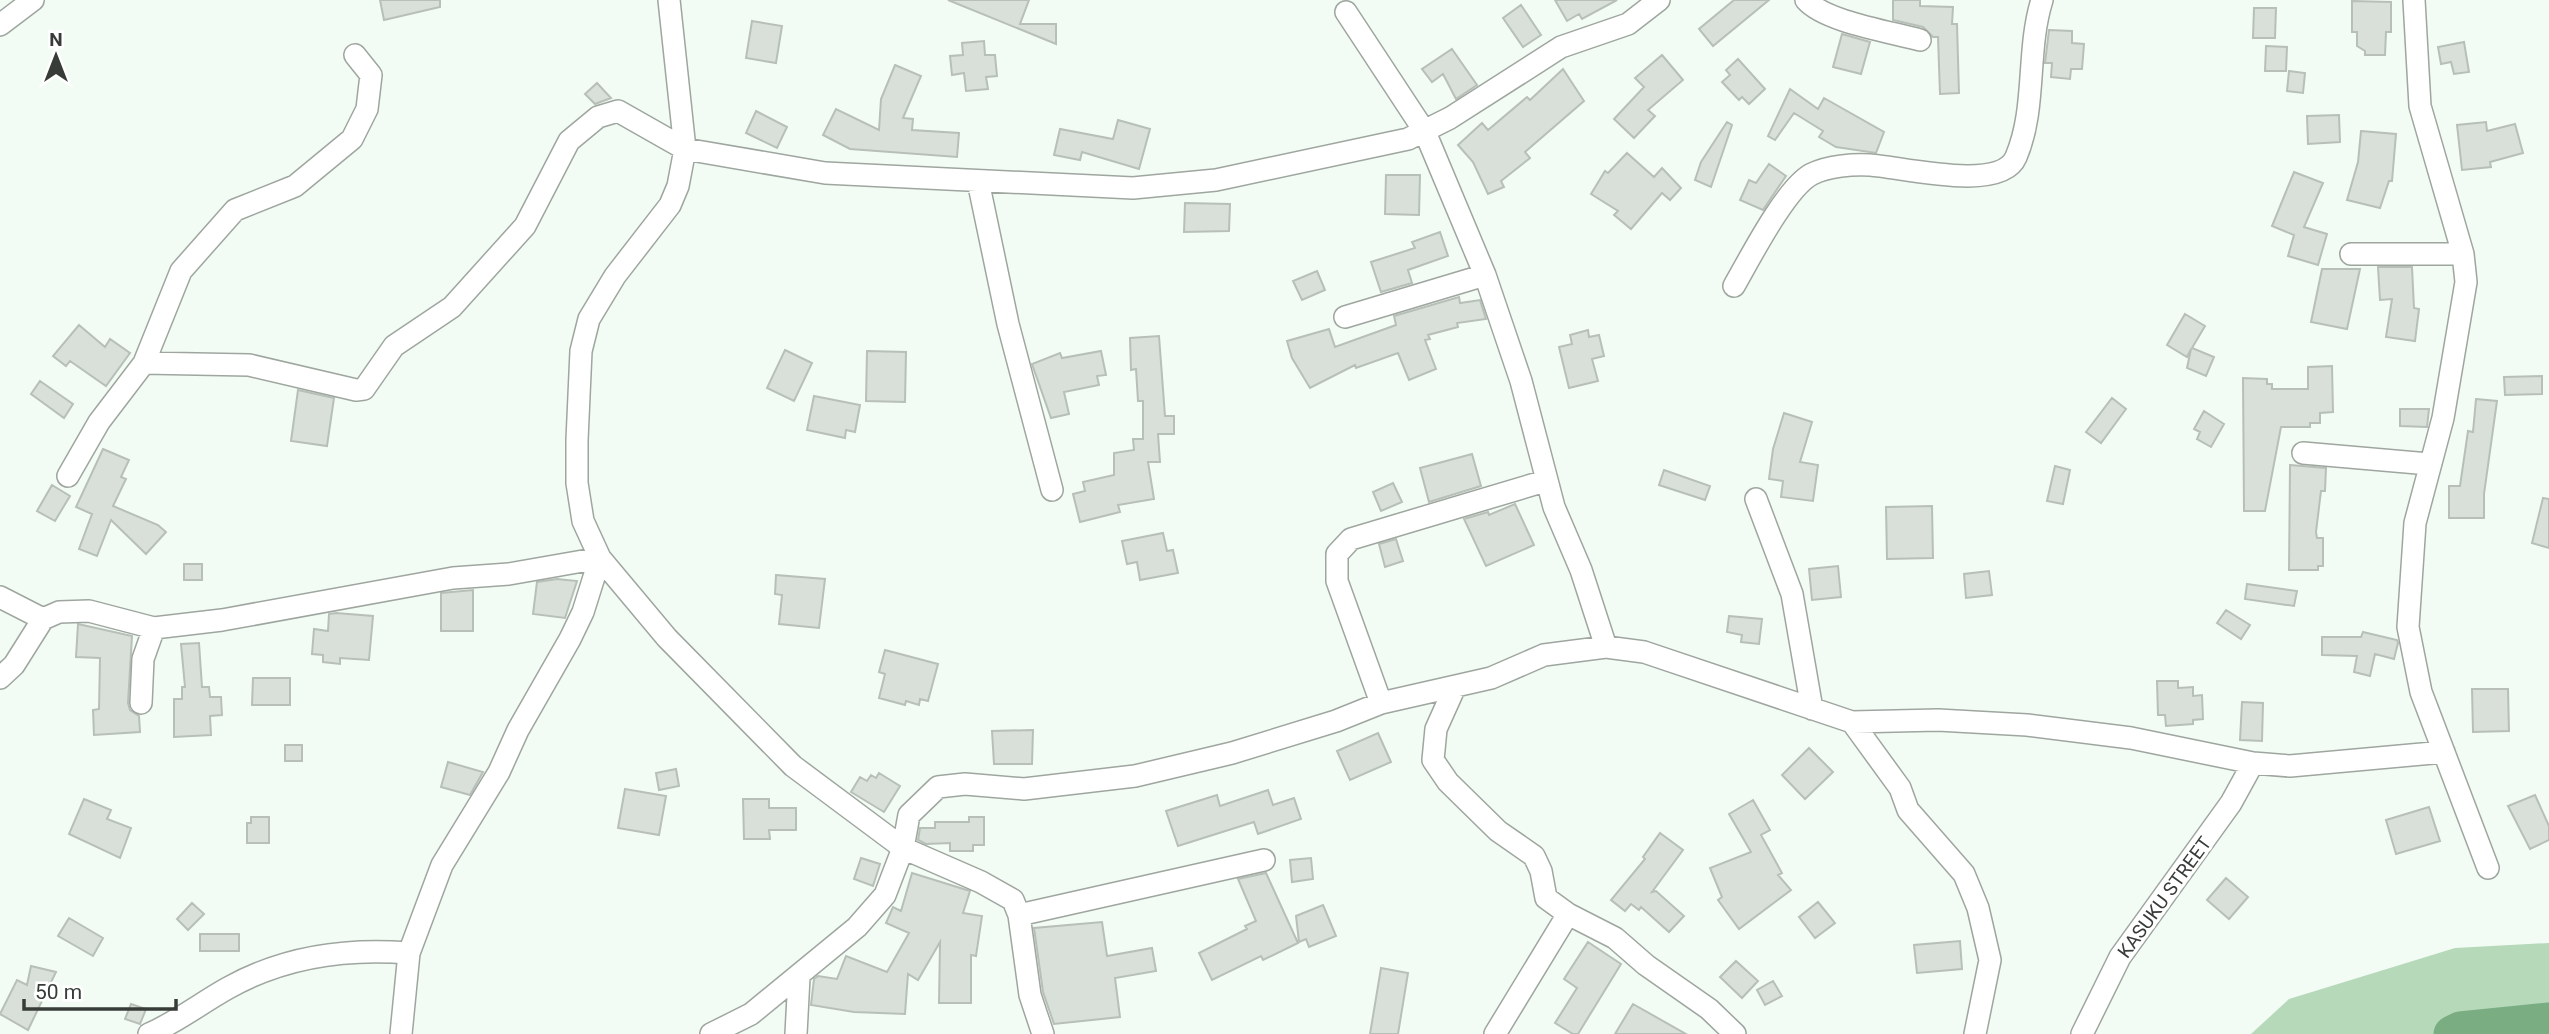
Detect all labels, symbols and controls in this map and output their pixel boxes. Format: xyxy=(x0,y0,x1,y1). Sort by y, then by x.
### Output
north arrow xyxy=(21,21,91,91)
text: N xyxy=(49,28,63,51)
street label: KASUKU STREET xyxy=(2113,832,2216,962)
scale bar xyxy=(24,968,177,1012)
text: 50 m xyxy=(35,980,82,1004)

